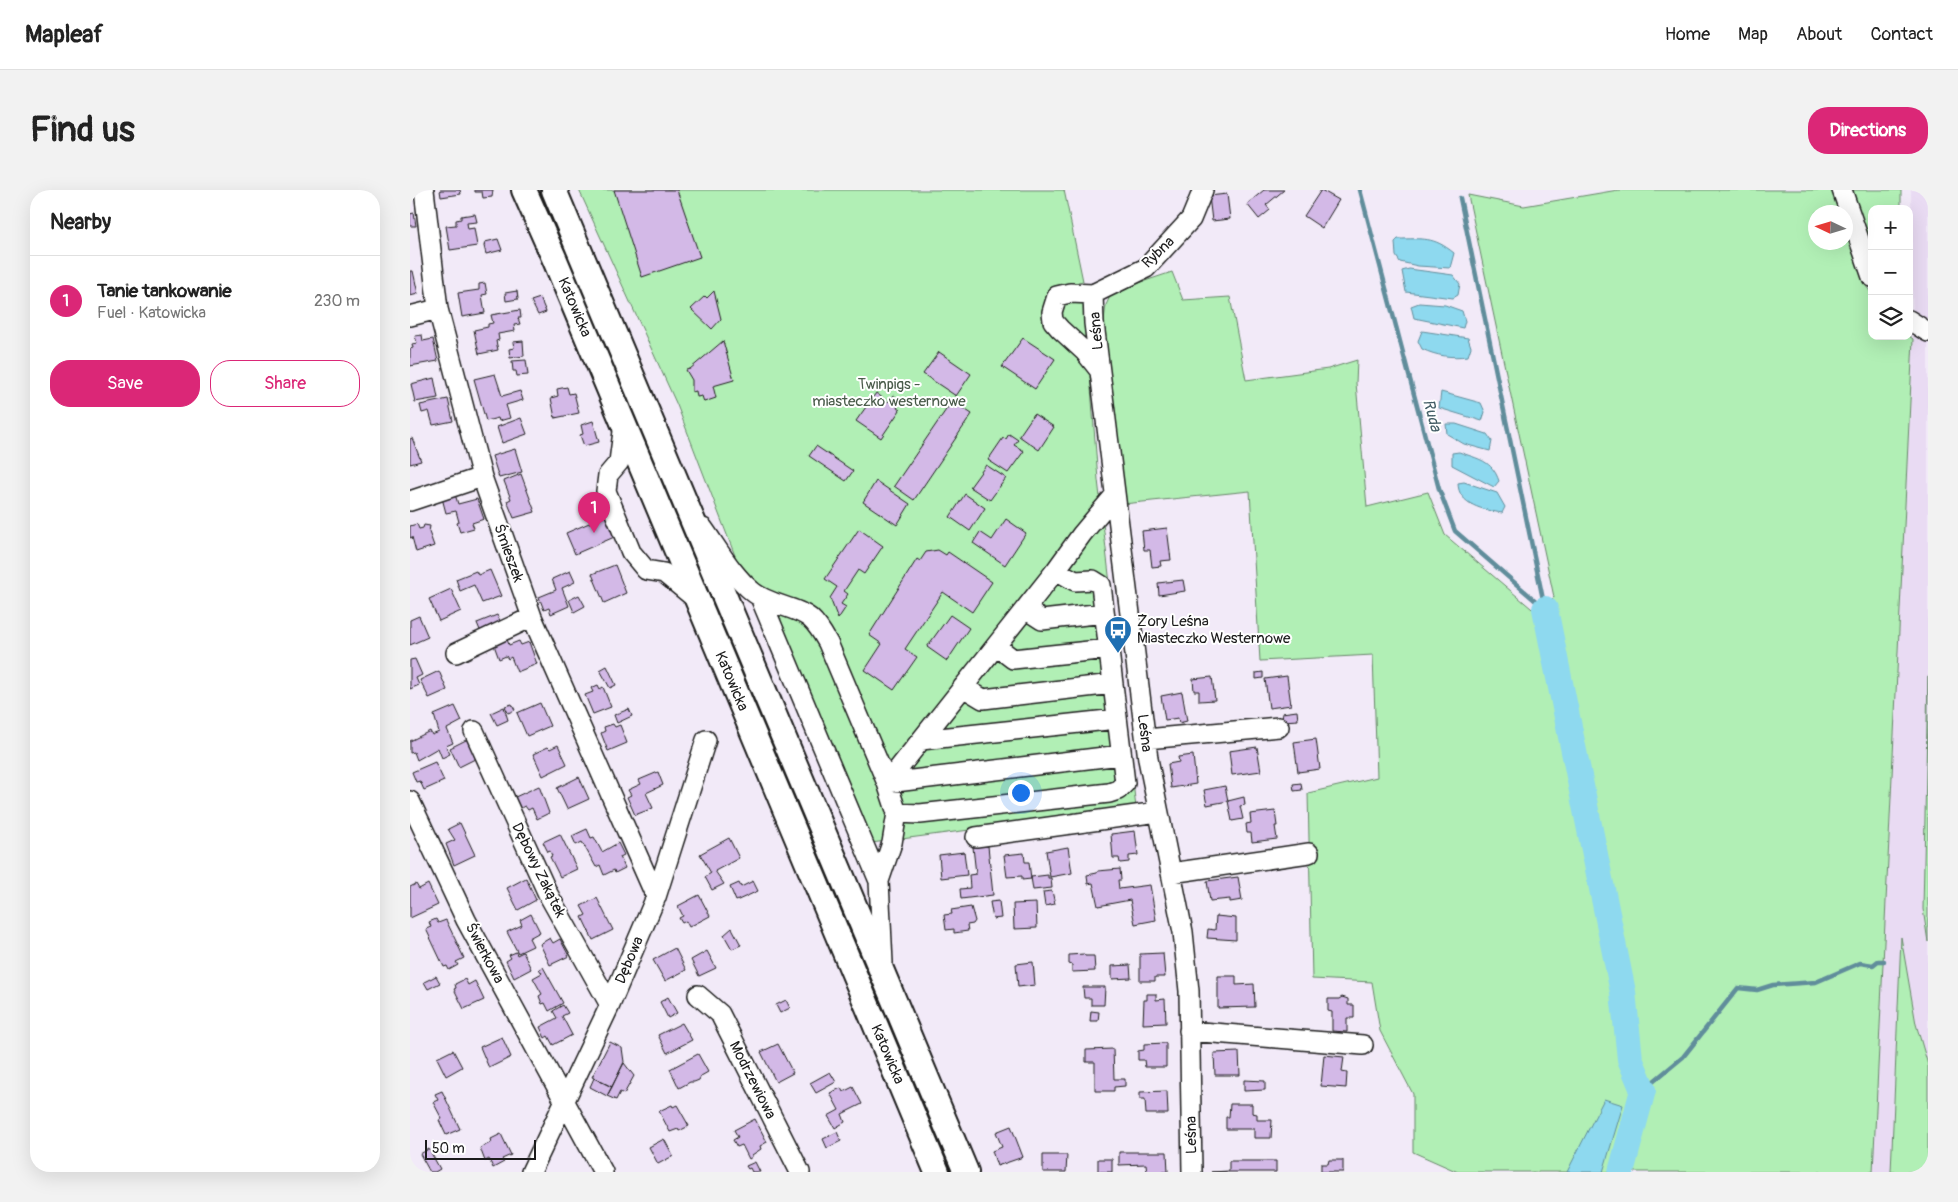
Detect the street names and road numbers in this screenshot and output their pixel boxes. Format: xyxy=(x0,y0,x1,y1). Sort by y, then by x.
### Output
street label: Rybna xyxy=(1138,232,1179,272)
street label: Katowicka xyxy=(553,274,596,340)
street label: Leśna xyxy=(1085,311,1108,351)
street label: Śmieszek xyxy=(489,522,528,586)
street label: Katowicka xyxy=(710,648,753,714)
street label: Leśna xyxy=(1133,713,1156,753)
street label: Dębowy Zakątek xyxy=(507,820,570,922)
street label: Świerkowa xyxy=(461,920,508,987)
street label: Dębowa xyxy=(611,934,648,987)
street label: Katowicka xyxy=(866,1021,909,1087)
street label: Modrzewiowa xyxy=(725,1038,780,1122)
street label: Leśna xyxy=(1182,1116,1201,1154)

